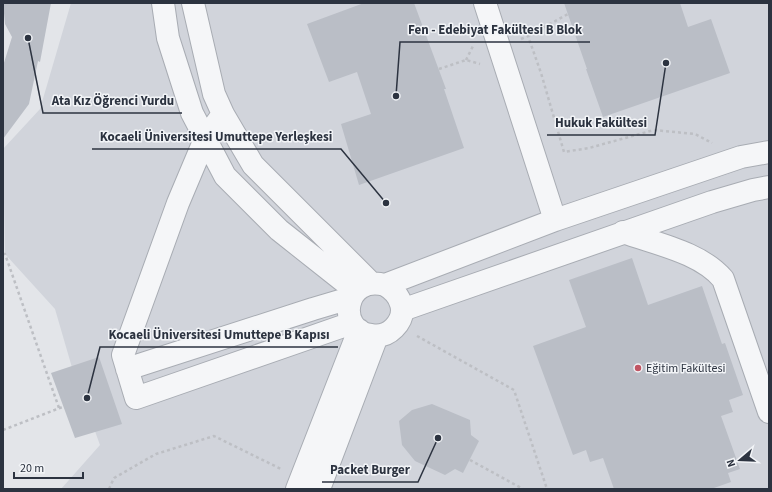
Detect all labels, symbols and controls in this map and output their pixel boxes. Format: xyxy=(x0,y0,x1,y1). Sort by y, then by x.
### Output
callout: Fen - Edebiyat Fakültesi B Blok xyxy=(400,17,590,42)
text: Fen - Edebiyat Fakültesi B Blok xyxy=(408,21,583,39)
callout: Ata Kız Öğrenci Yurdu xyxy=(43,88,182,113)
text: Ata Kız Öğrenci Yurdu xyxy=(51,92,174,110)
callout: Hukuk Fakültesi xyxy=(547,110,655,135)
text: Hukuk Fakültesi xyxy=(555,114,647,132)
callout: Kocaeli Üniversitesi Umuttepe Yerleşkesi xyxy=(92,124,341,149)
text: Kocaeli Üniversitesi Umuttepe Yerleşkesi xyxy=(100,128,332,146)
callout: Kocaeli Üniversitesi Umuttepe B Kapısı xyxy=(100,322,338,347)
text: Kocaeli Üniversitesi Umuttepe B Kapısı xyxy=(108,326,330,344)
place label: Eğitim Fakültesi xyxy=(646,360,725,377)
marker: Eğitim Fakültesi xyxy=(633,363,643,373)
north arrow xyxy=(720,440,760,480)
scale bar xyxy=(14,454,83,480)
callout: Packet Burger xyxy=(322,457,418,482)
text: N xyxy=(723,457,739,469)
text: 20 m xyxy=(20,460,44,477)
text: Packet Burger xyxy=(330,461,411,479)

